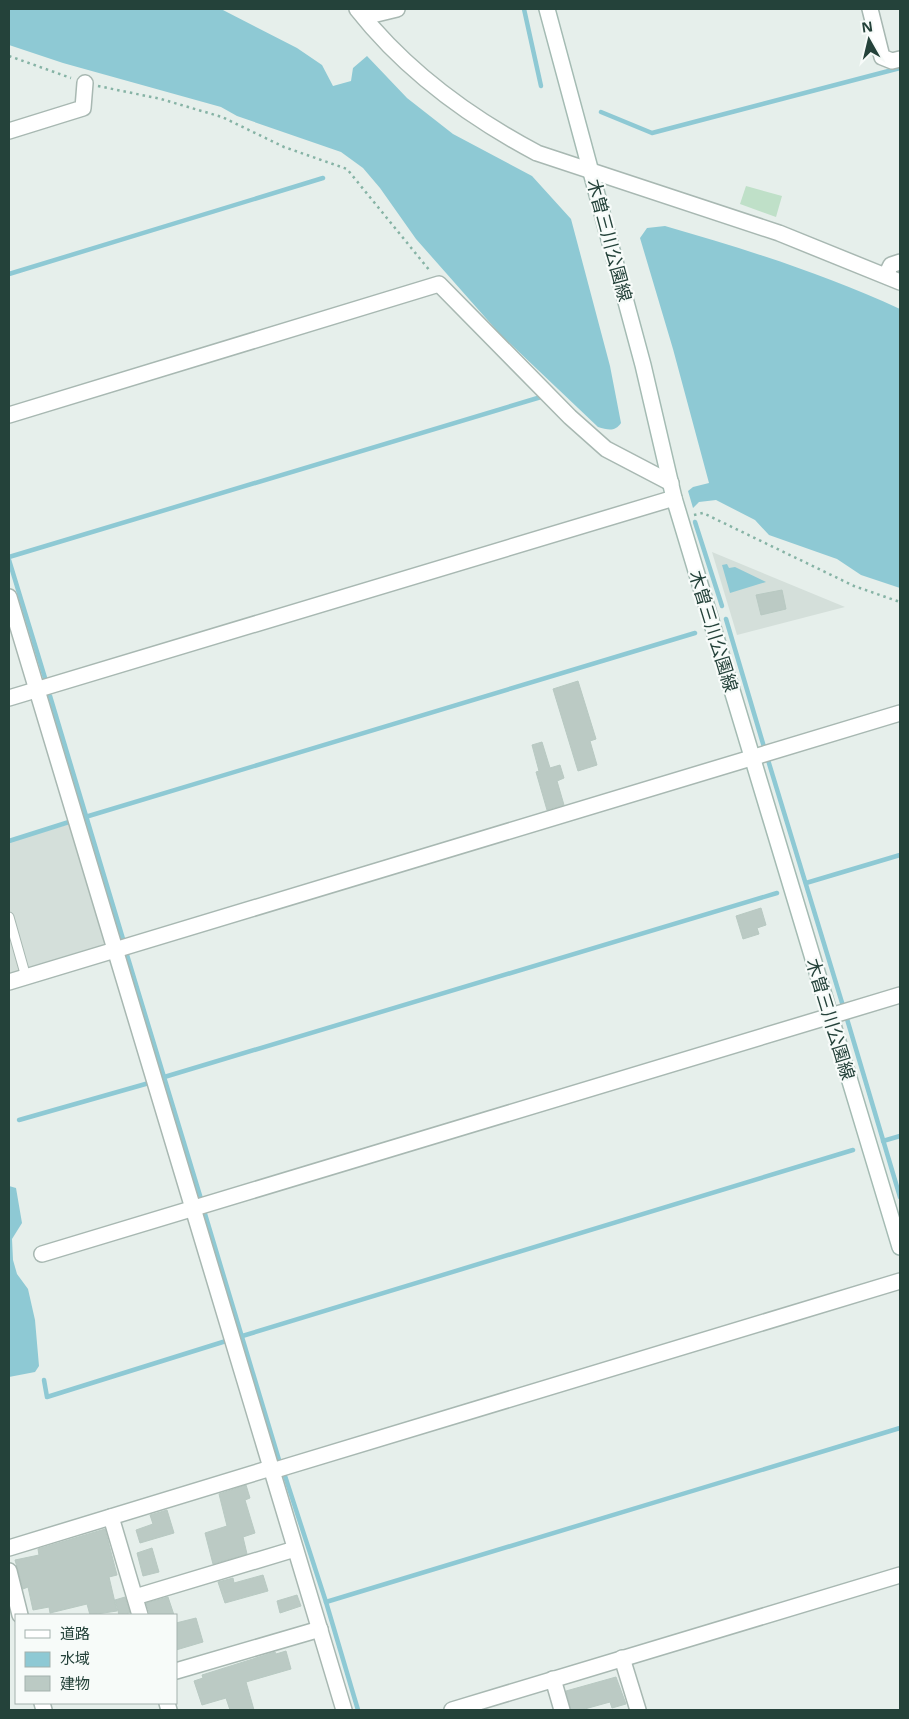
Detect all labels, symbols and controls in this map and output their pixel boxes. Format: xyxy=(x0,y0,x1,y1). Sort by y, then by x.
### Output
north arrow xyxy=(844,15,894,65)
text: N xyxy=(860,16,874,37)
street label: 木曽三川公園線 xyxy=(582,176,638,304)
street label: 木曽三川公園線 xyxy=(684,567,744,695)
street label: 木曽三川公園線 xyxy=(801,955,861,1083)
legend xyxy=(15,1614,178,1704)
text: 道路 xyxy=(60,1623,90,1643)
text: 水域 xyxy=(60,1648,90,1668)
text: 建物 xyxy=(60,1673,90,1693)

